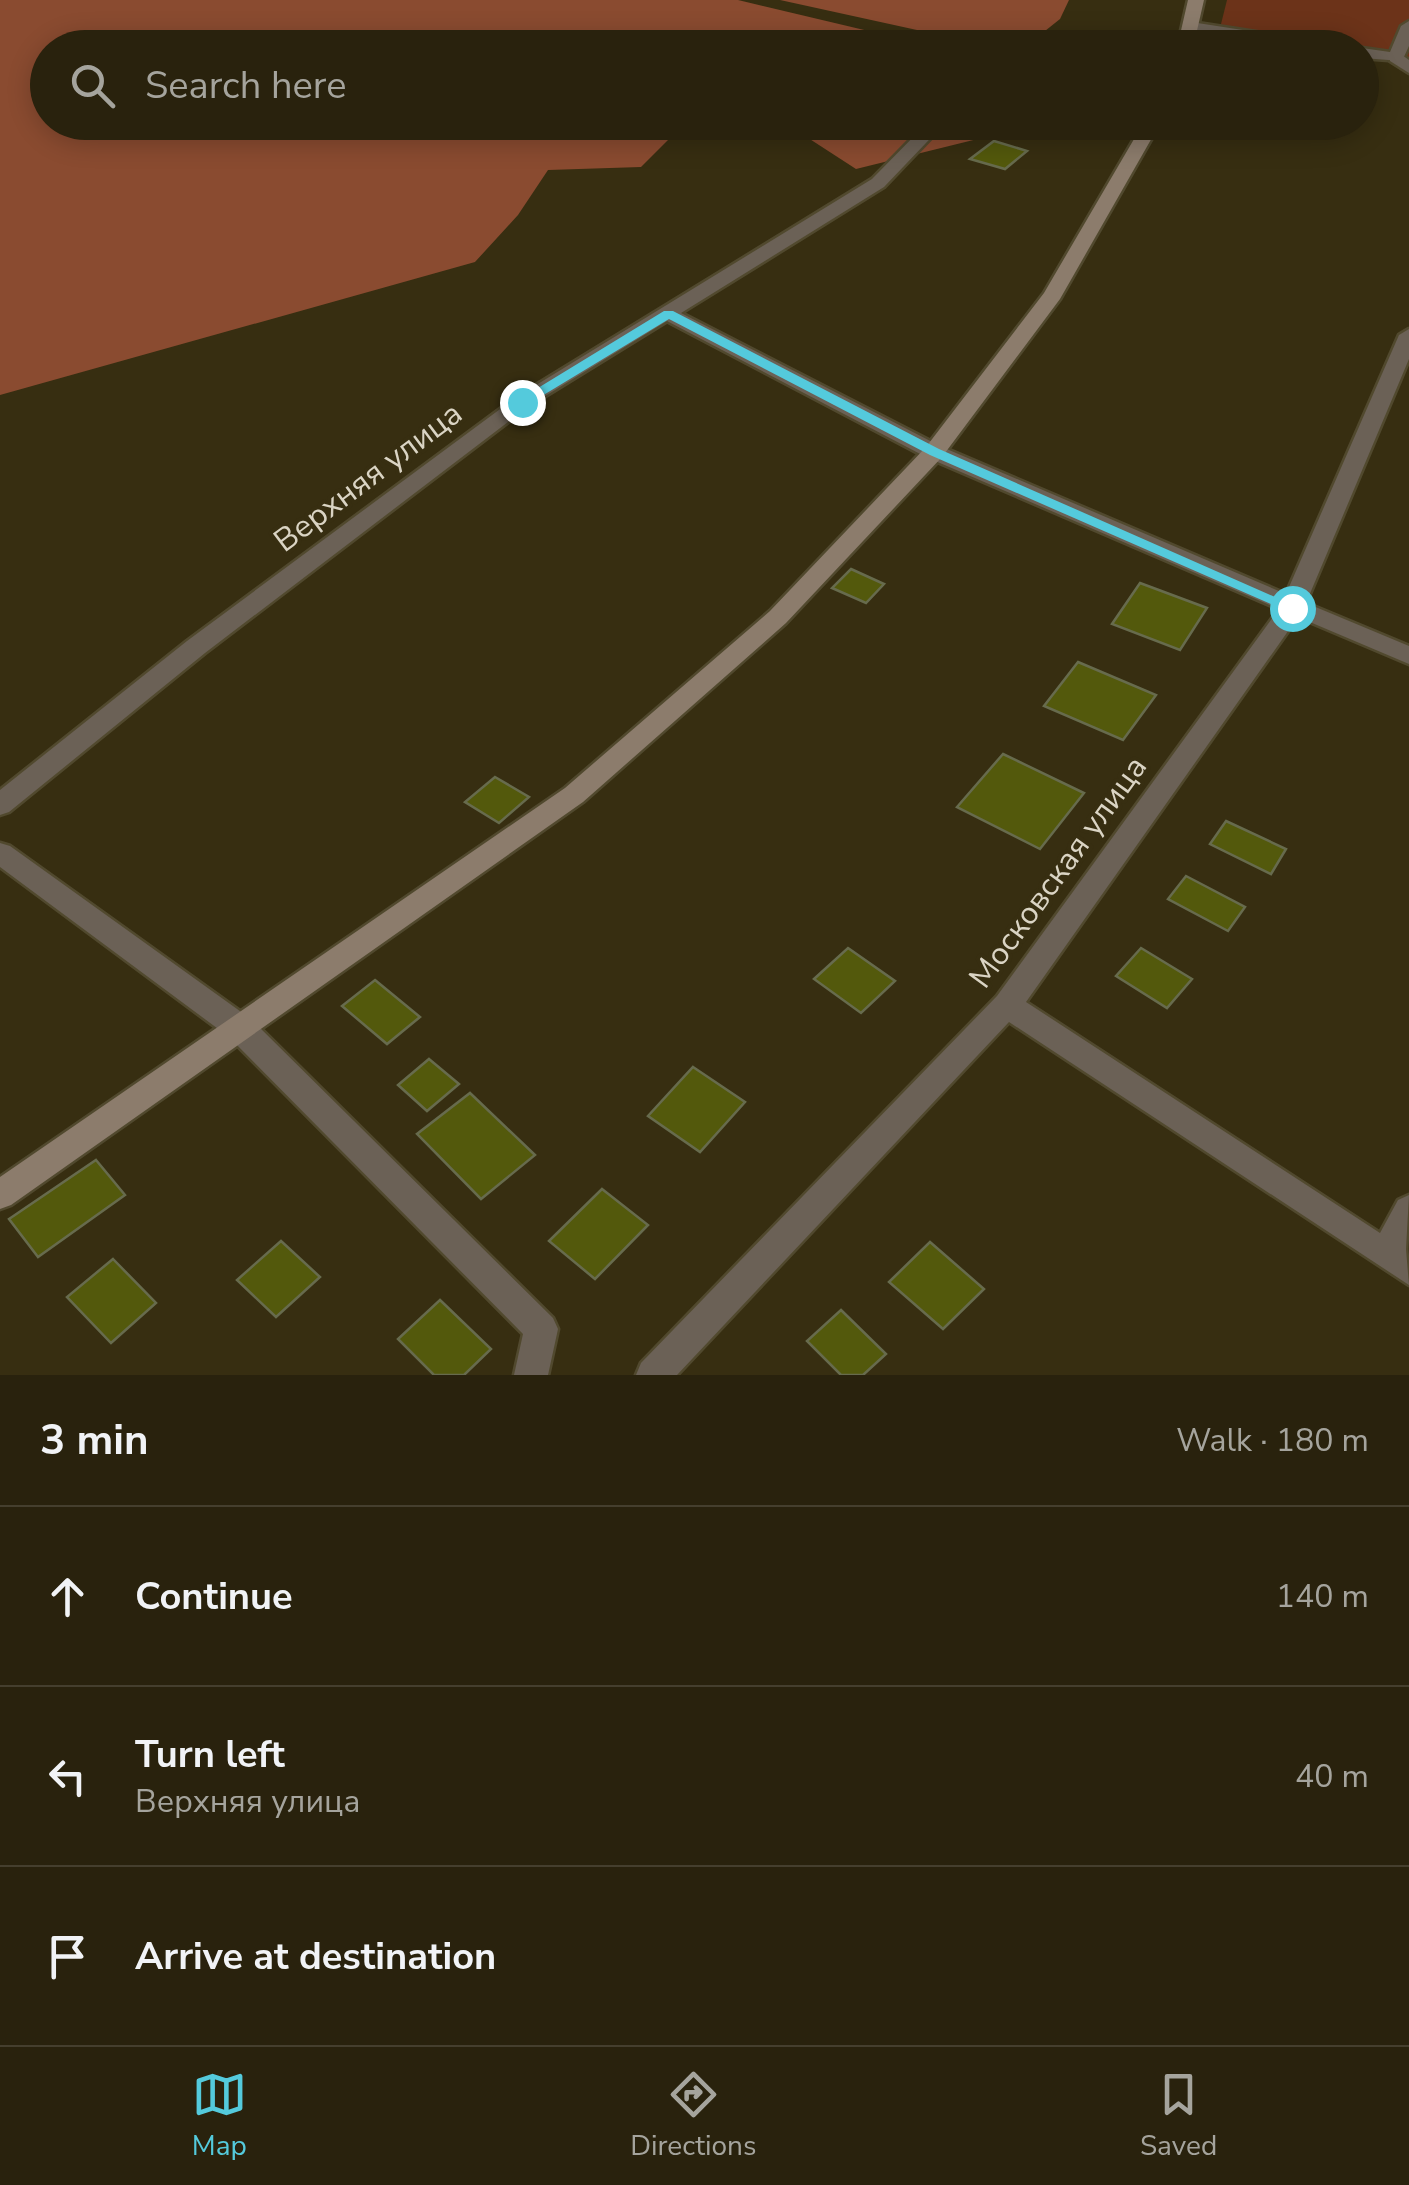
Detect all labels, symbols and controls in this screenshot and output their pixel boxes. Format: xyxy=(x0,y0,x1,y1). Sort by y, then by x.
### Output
search box xyxy=(30,30,1379,140)
icon: search xyxy=(65,58,120,113)
text: Search here xyxy=(145,60,346,111)
route end xyxy=(500,380,546,426)
street label: Верхняя улица xyxy=(265,392,471,562)
route start xyxy=(1270,586,1316,632)
street label: Московская улица xyxy=(959,747,1157,997)
text: 3 min xyxy=(40,1412,149,1469)
text: Walk · 180 m xyxy=(1176,1419,1369,1462)
icon: ahead xyxy=(40,1569,95,1624)
text: Continue xyxy=(135,1571,293,1622)
text: 140 m xyxy=(1276,1575,1369,1618)
text: Turn left xyxy=(135,1729,285,1780)
icon: left xyxy=(40,1749,95,1804)
text: 40 m xyxy=(1295,1755,1369,1798)
text: Верхняя улица xyxy=(135,1780,361,1823)
icon: arrive xyxy=(40,1929,95,1984)
text: Arrive at destination xyxy=(135,1931,496,1982)
tab: Map xyxy=(192,2067,247,2165)
tab: Directions xyxy=(630,2067,756,2165)
tab: Saved xyxy=(1140,2067,1217,2165)

